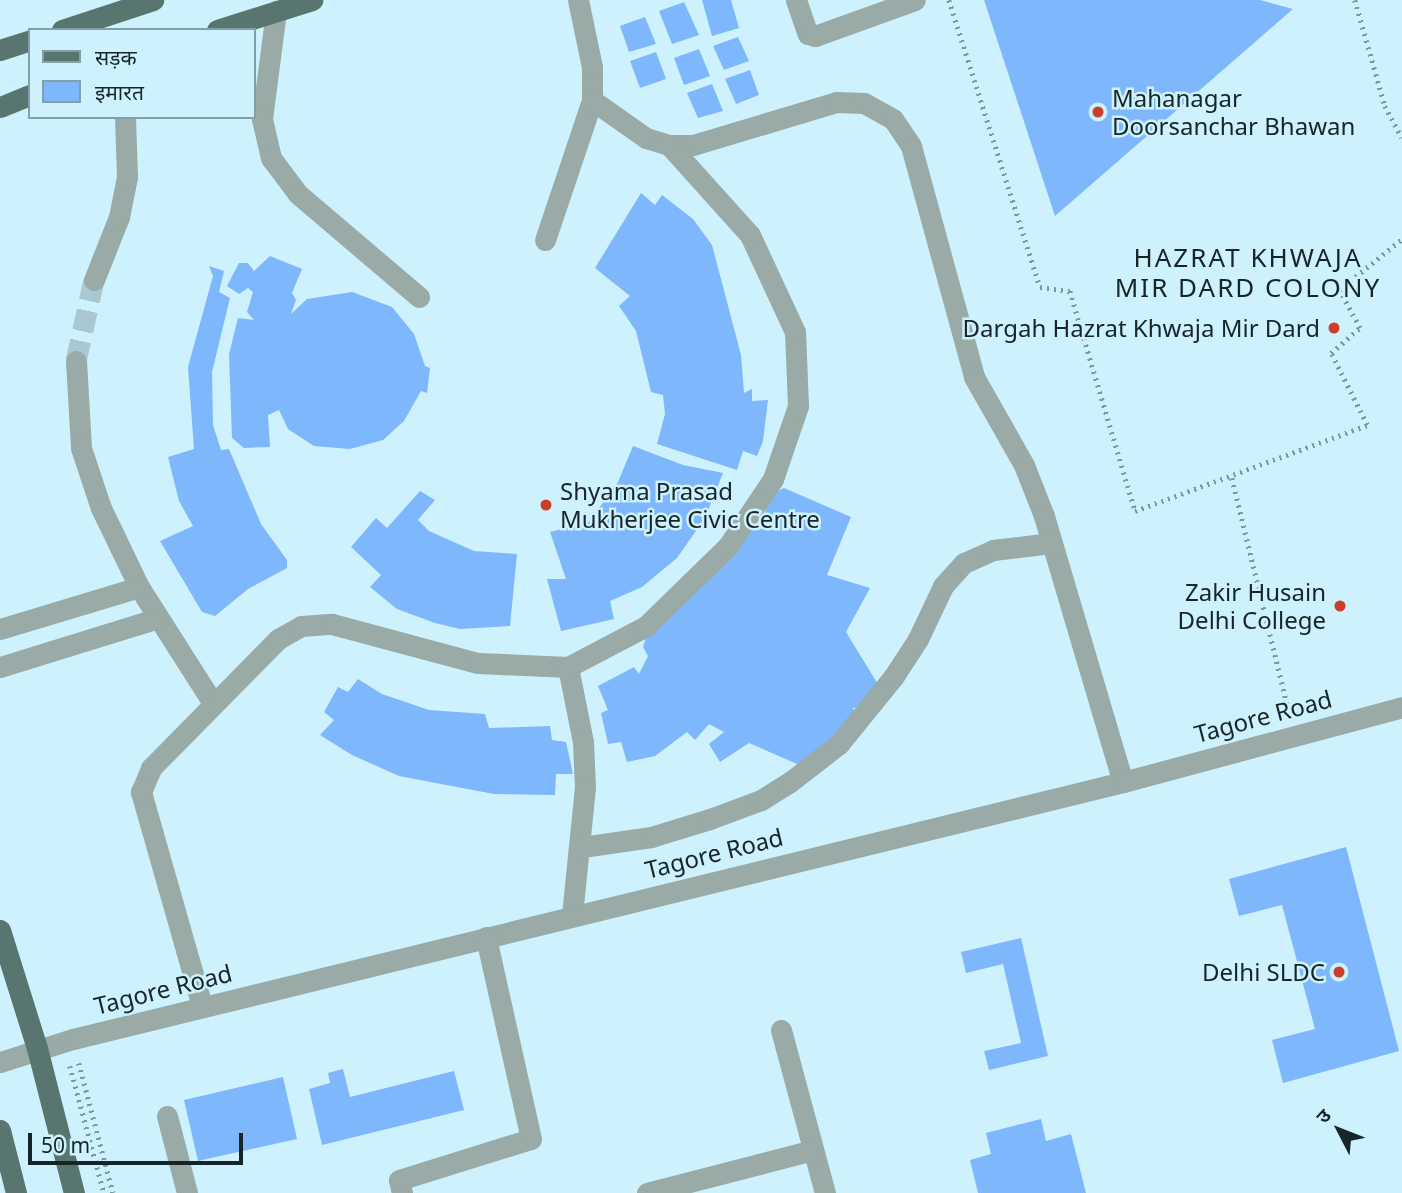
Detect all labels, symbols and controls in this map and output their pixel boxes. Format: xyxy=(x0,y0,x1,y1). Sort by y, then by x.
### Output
legend xyxy=(28,28,256,119)
text: सड़क xyxy=(95,43,137,71)
text: इमारत xyxy=(95,78,144,106)
place label: Mahanagar Doorsanchar Bhawan xyxy=(1112,84,1355,140)
marker: Mahanagar Doorsanchar Bhawan xyxy=(1090,104,1106,120)
district label: HAZRAT KHWAJA MIR DARD COLONY xyxy=(1117,242,1379,304)
place label: Dargah Hazrat Khwaja Mir Dard xyxy=(963,314,1320,342)
marker: Dargah Hazrat Khwaja Mir Dard xyxy=(1326,320,1342,336)
place label: Shyama Prasad Mukherjee Civic Centre xyxy=(560,477,820,533)
marker: Shyama Prasad Mukherjee Civic Centre xyxy=(538,497,554,513)
place label: Zakir Husain Delhi College xyxy=(1178,578,1326,634)
marker: Zakir Husain Delhi College xyxy=(1332,598,1348,614)
street label: Tagore Road xyxy=(1191,684,1335,748)
street label: Tagore Road xyxy=(642,822,786,884)
street label: Tagore Road xyxy=(91,958,235,1020)
place label: Delhi SLDC xyxy=(1202,958,1325,986)
marker: Delhi SLDC xyxy=(1331,964,1347,980)
north arrow xyxy=(1304,1095,1374,1165)
text: उ xyxy=(1310,1103,1337,1129)
scale bar xyxy=(32,1120,247,1164)
text: 50 m xyxy=(41,1131,90,1159)

